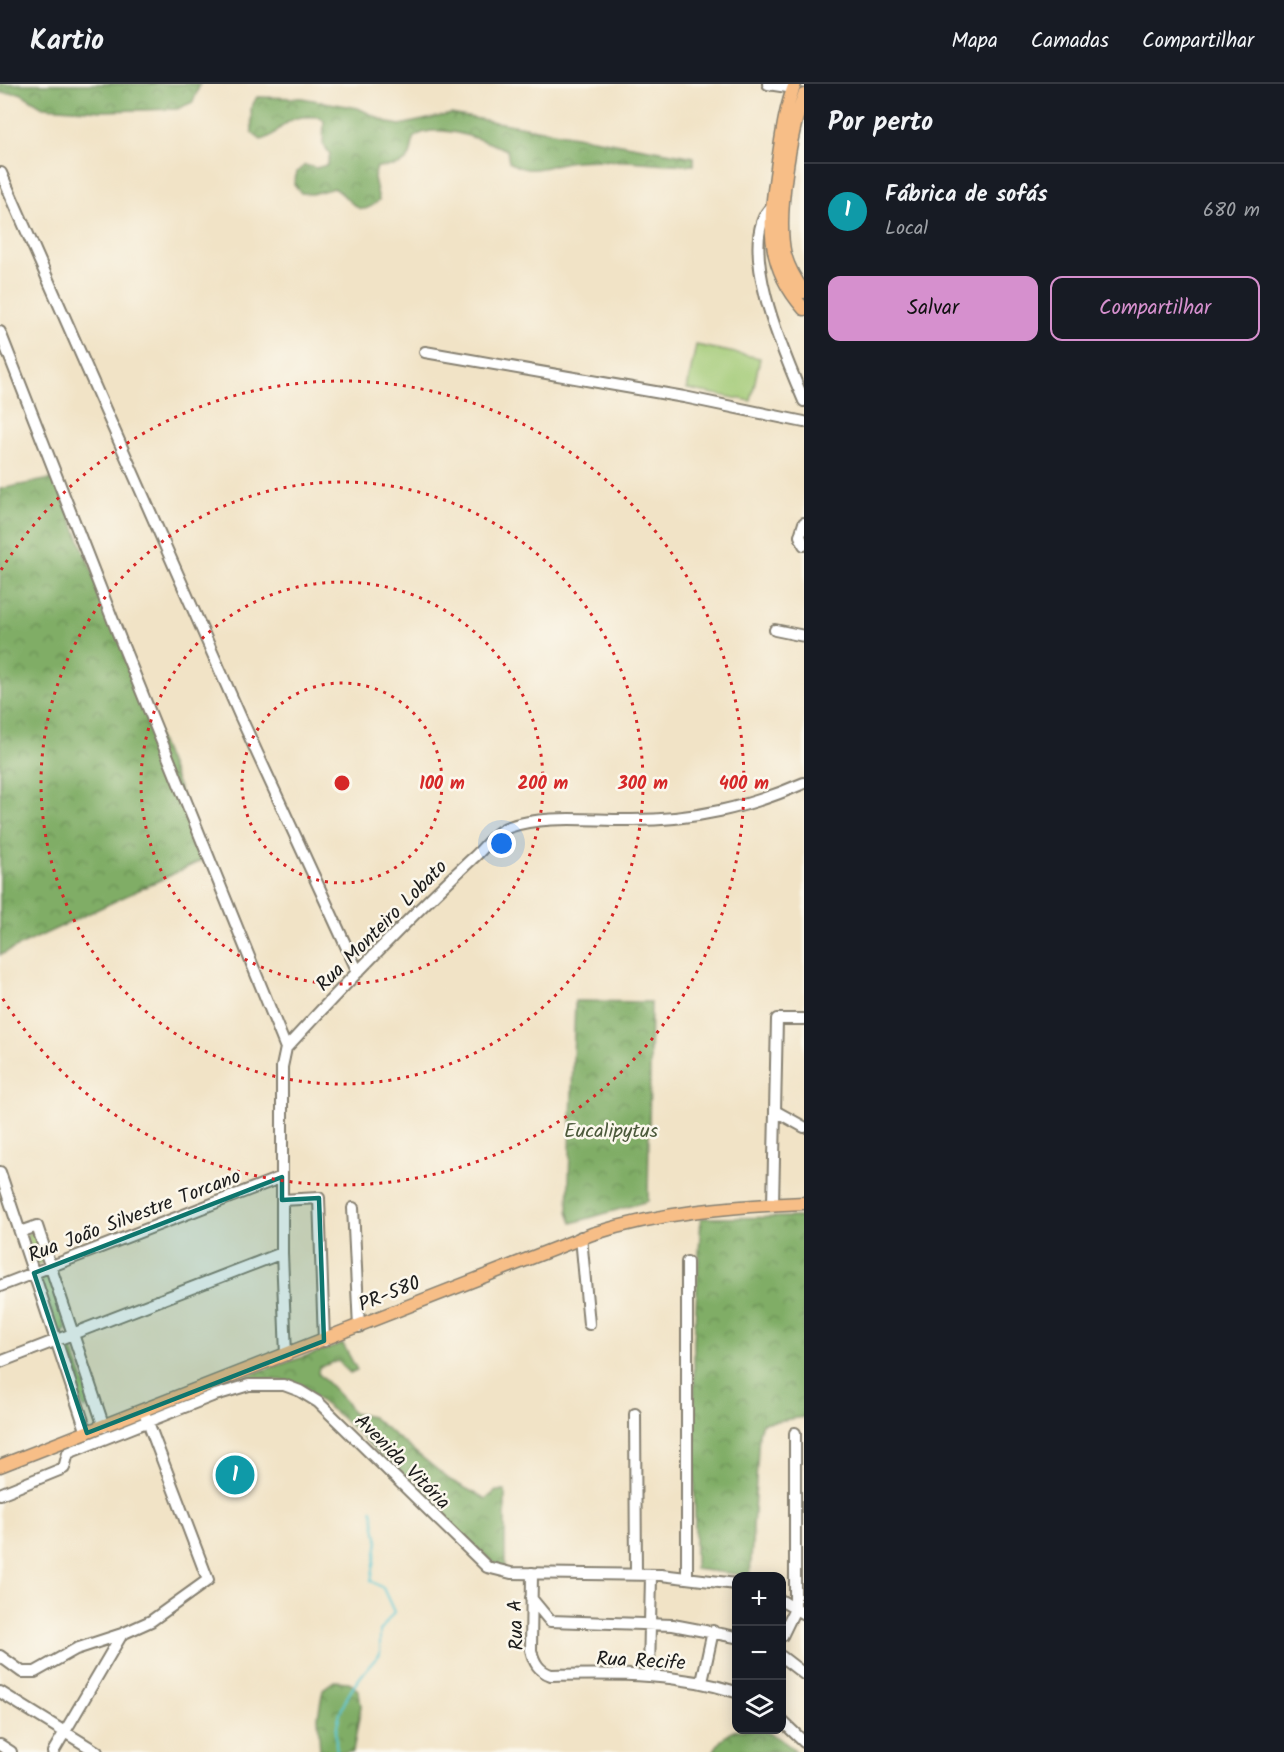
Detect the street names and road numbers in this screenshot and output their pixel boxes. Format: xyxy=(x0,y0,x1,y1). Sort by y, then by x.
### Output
street label: Rua Monteiro Lobato xyxy=(309,853,456,1000)
street label: Rua João Silvestre Torcano xyxy=(24,1161,246,1272)
street label: PR-580 xyxy=(354,1268,426,1322)
street label: Avenida Vitória xyxy=(346,1407,457,1518)
street label: Rua A xyxy=(500,1599,534,1651)
street label: Rua Recife xyxy=(595,1644,686,1680)

